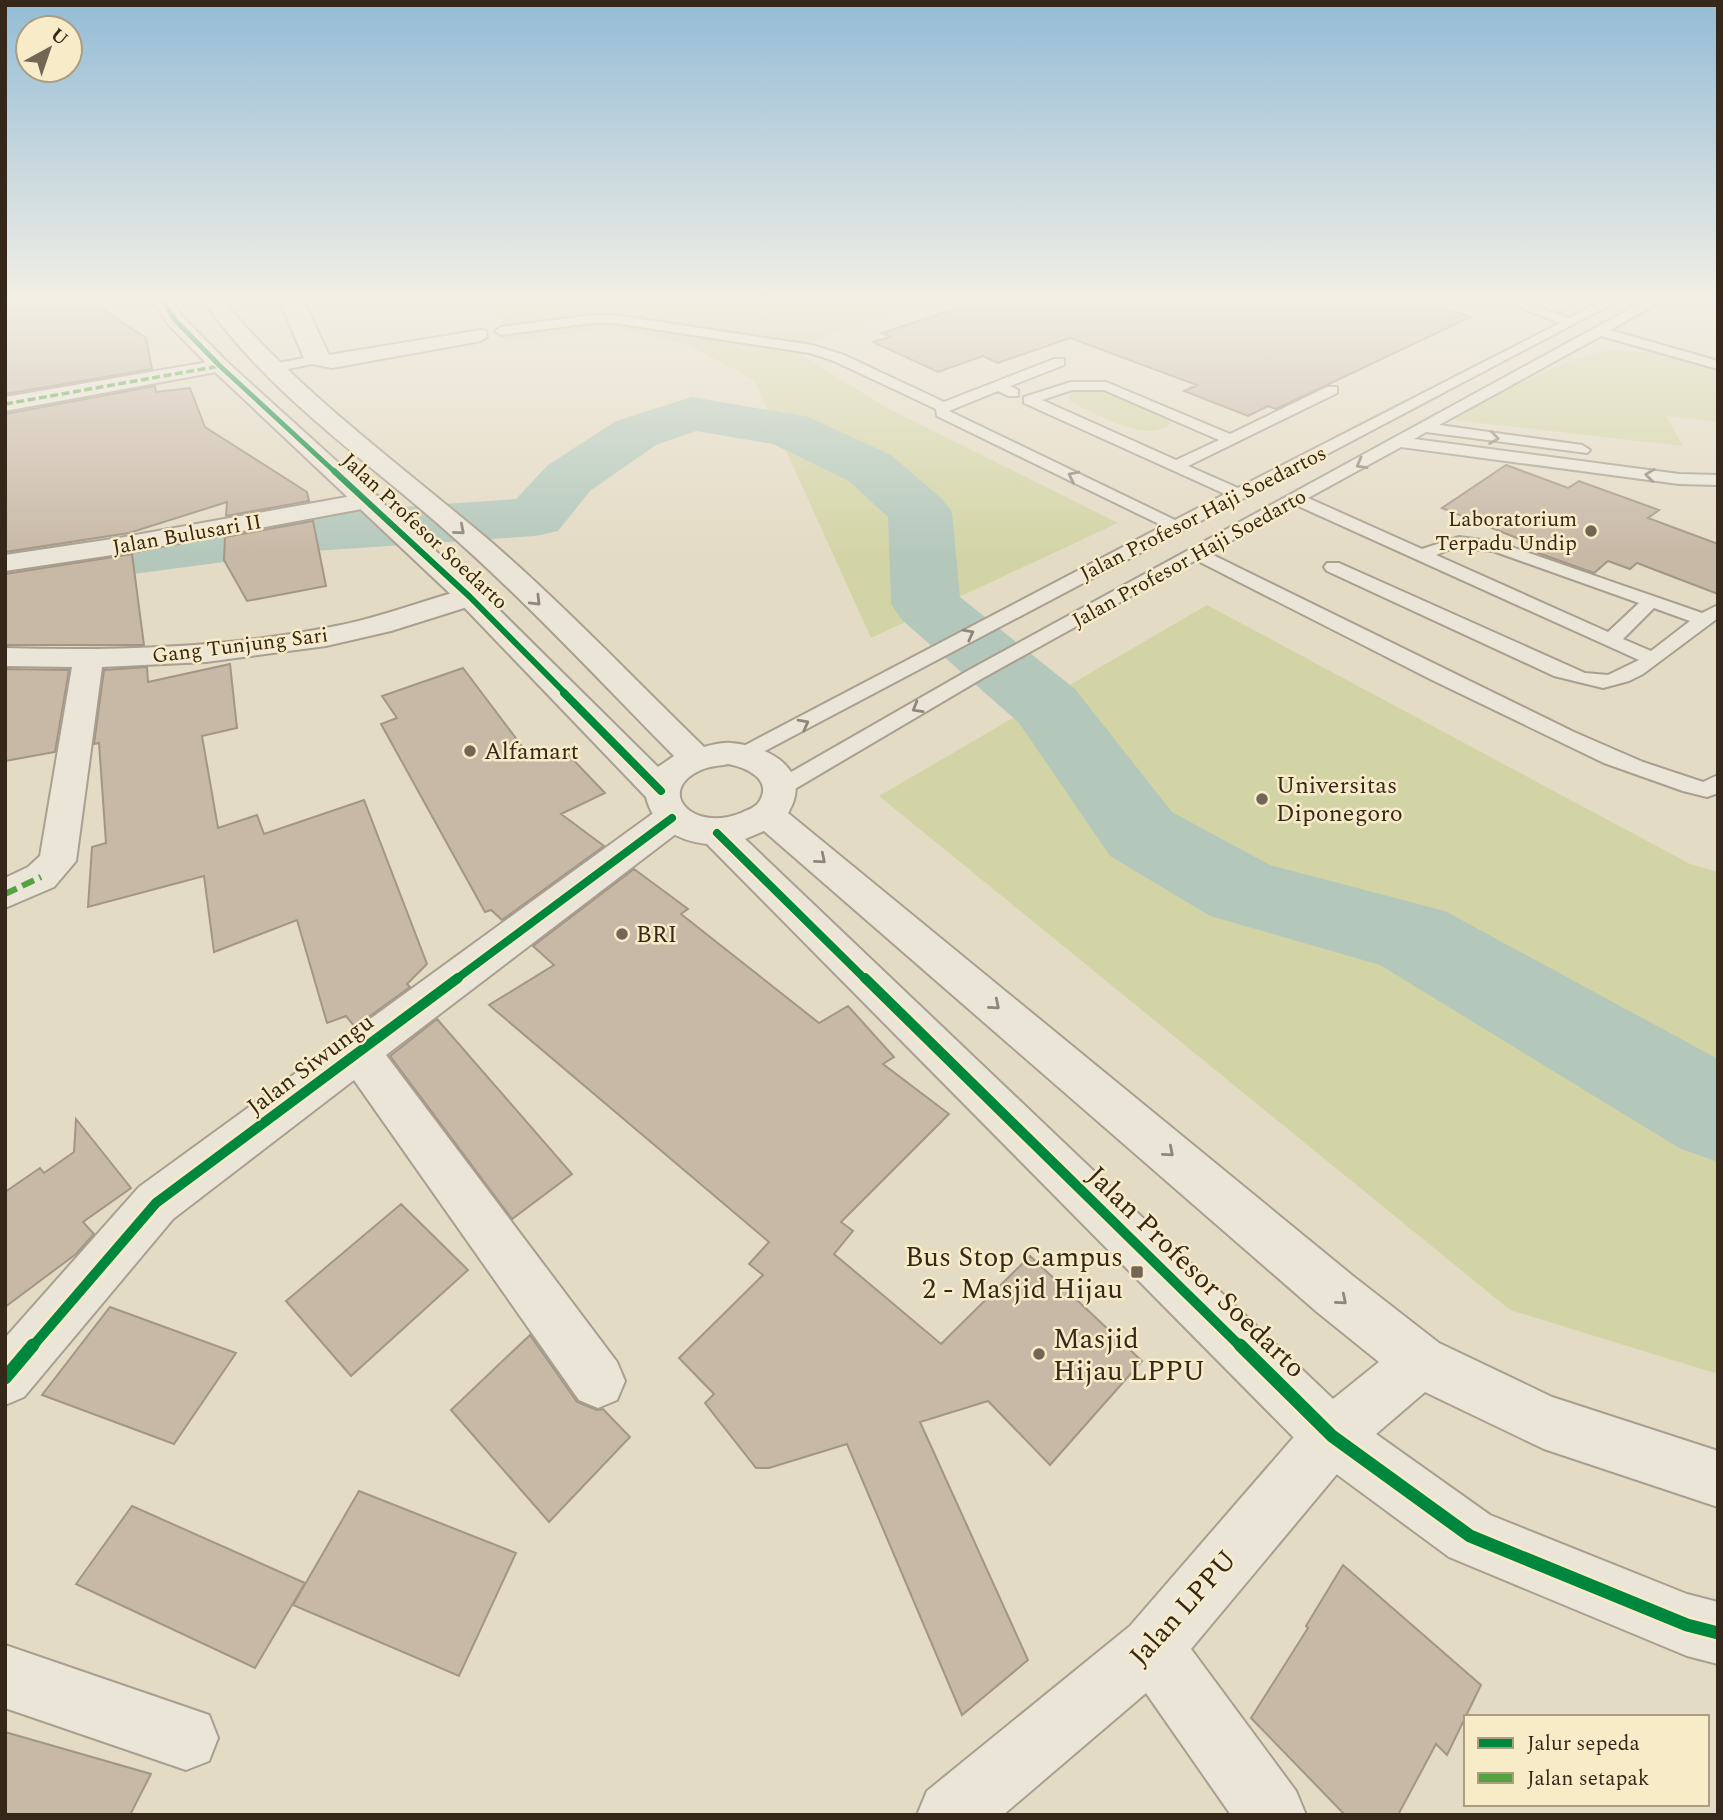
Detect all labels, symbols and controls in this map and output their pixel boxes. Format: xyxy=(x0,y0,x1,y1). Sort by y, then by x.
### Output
north arrow xyxy=(14,14,84,84)
text: U xyxy=(44,21,74,53)
one-way arrow xyxy=(1488,430,1500,445)
street label: Jalan Profesor Haji Soedartos xyxy=(1076,440,1330,586)
street label: Jalan Profesor Soedarto xyxy=(334,446,515,618)
one-way arrow xyxy=(1356,455,1368,469)
one-way arrow xyxy=(1644,468,1656,483)
one-way arrow xyxy=(1068,470,1080,484)
street label: Jalan Profesor Haji Soedarto xyxy=(1068,483,1310,633)
place label: Laboratorium Terpadu Undip xyxy=(1435,504,1577,560)
street label: Jalan Bulusari II xyxy=(110,506,264,564)
one-way arrow xyxy=(452,522,465,534)
marker: Laboratorium Terpadu Undip xyxy=(1583,523,1599,539)
one-way arrow xyxy=(528,593,540,605)
street label: Gang Tunjung Sari xyxy=(150,619,330,673)
one-way arrow xyxy=(962,629,974,642)
one-way arrow xyxy=(912,700,925,713)
one-way arrow xyxy=(797,718,809,732)
place label: Alfamart xyxy=(484,734,579,770)
marker: Alfamart xyxy=(462,743,478,759)
place label: Universitas Diponegoro xyxy=(1276,768,1403,832)
marker: Universitas Diponegoro xyxy=(1254,791,1270,807)
one-way arrow xyxy=(812,851,825,863)
place label: BRI xyxy=(636,917,677,953)
marker: BRI xyxy=(614,926,630,942)
one-way arrow xyxy=(986,997,999,1009)
street label: Jalan Siwungu xyxy=(239,1005,382,1125)
one-way arrow xyxy=(1160,1144,1173,1156)
street label: Jalan Profesor Soedarto xyxy=(1076,1156,1316,1389)
place label: Bus Stop Campus 2 - Masjid Hijau xyxy=(905,1236,1123,1311)
marker: Bus Stop Campus 2 - Masjid Hijau xyxy=(1129,1264,1145,1280)
one-way arrow xyxy=(1333,1292,1346,1304)
place label: Masjid Hijau LPPU xyxy=(1053,1318,1205,1393)
marker: Masjid Hijau LPPU xyxy=(1031,1346,1047,1362)
street label: Jalan LPPU xyxy=(1119,1540,1247,1676)
legend xyxy=(1464,1715,1709,1806)
text: Jalur sepeda xyxy=(1527,1728,1640,1760)
text: Jalan setapak xyxy=(1527,1763,1650,1795)

